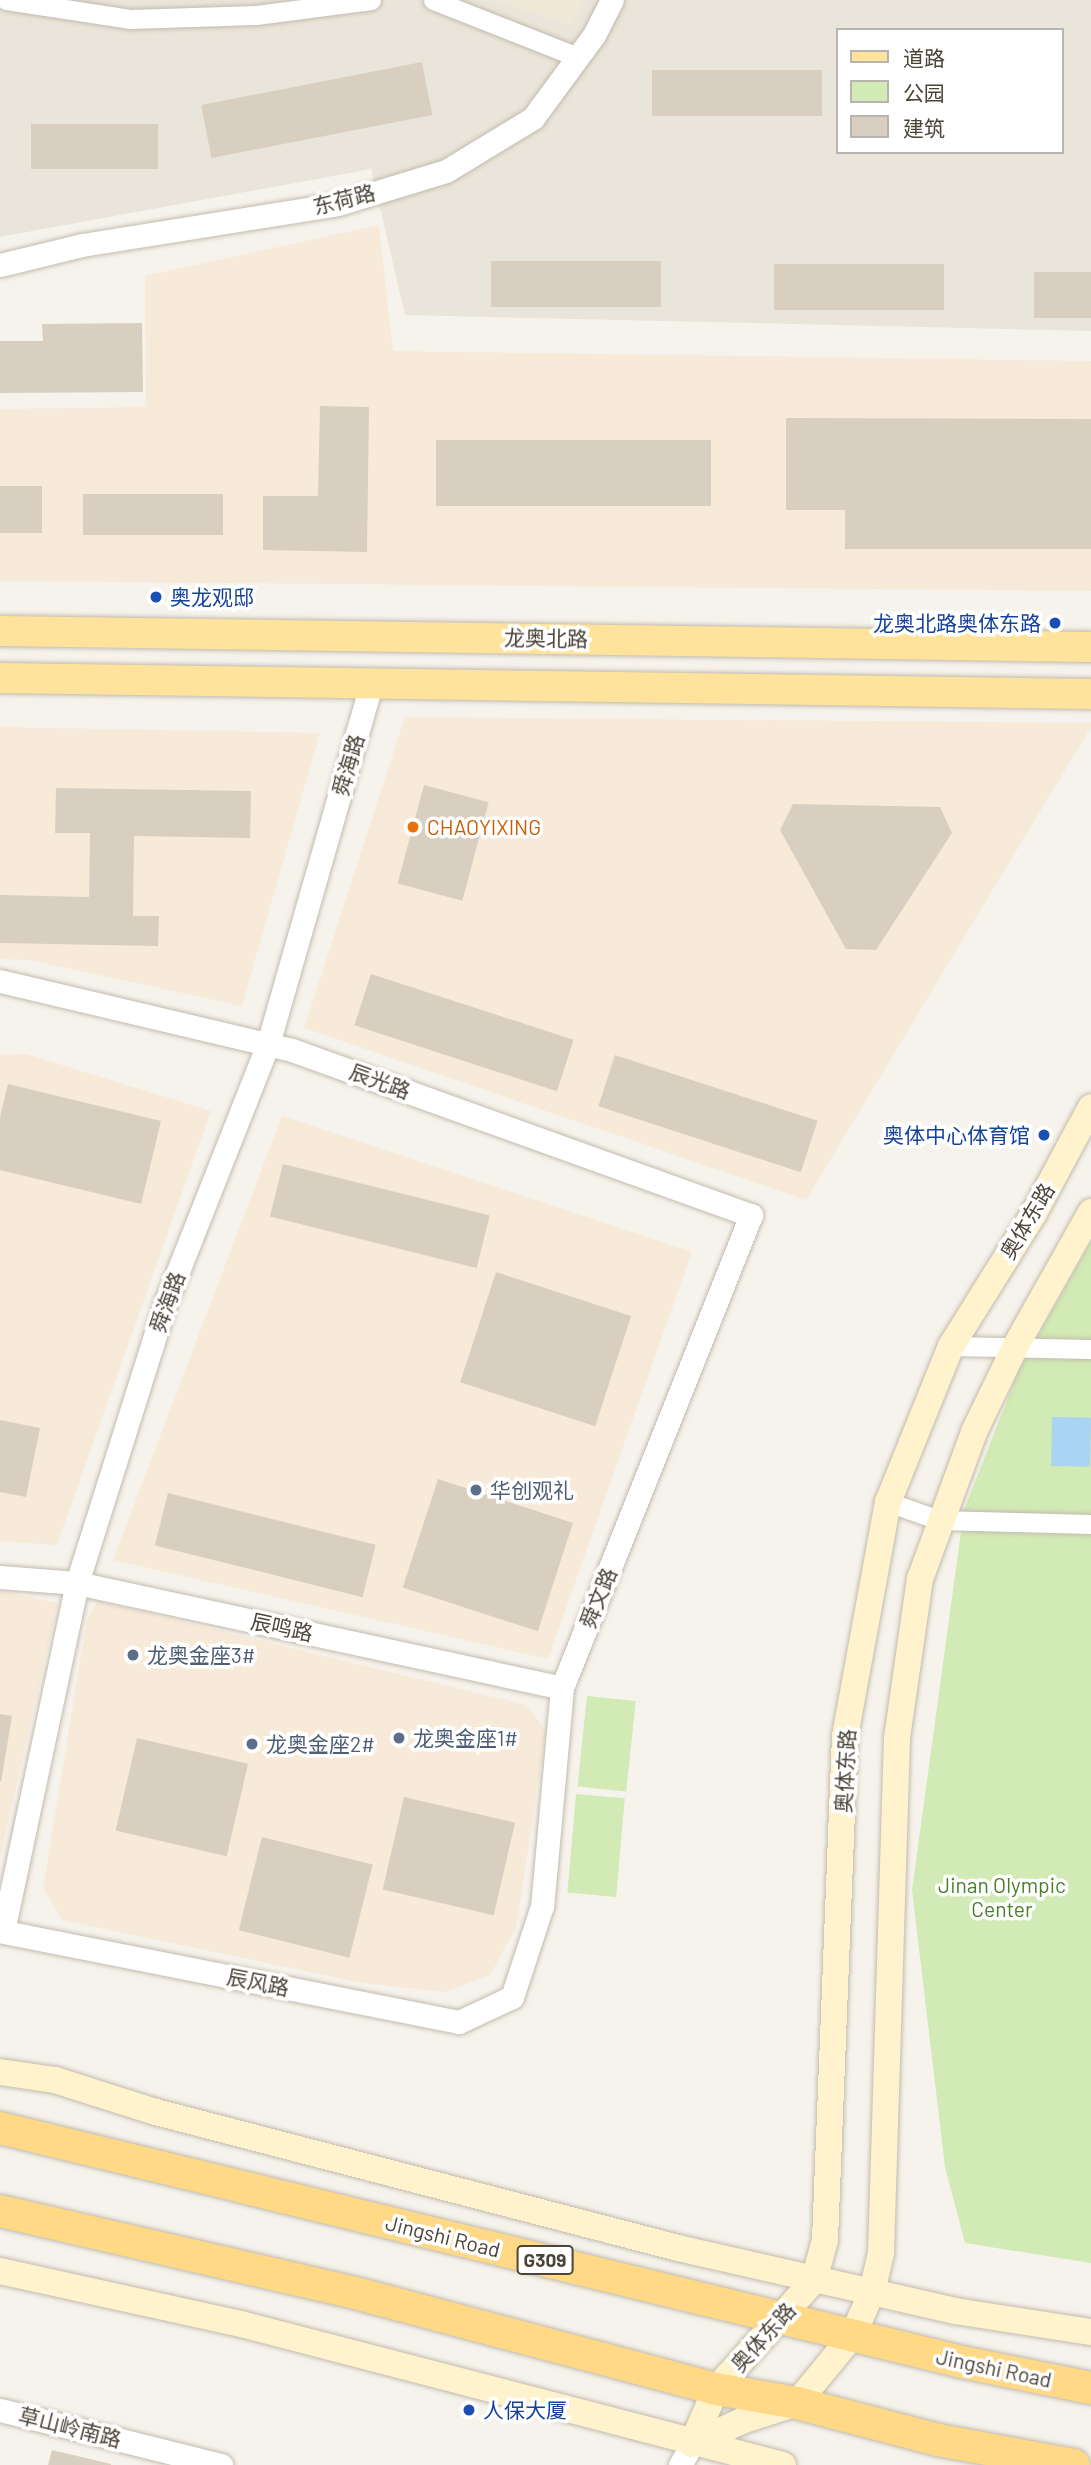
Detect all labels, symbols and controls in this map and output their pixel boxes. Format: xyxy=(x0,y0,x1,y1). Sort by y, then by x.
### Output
legend xyxy=(836,28,1063,154)
text: 道路 xyxy=(903,45,945,70)
text: 公园 xyxy=(903,80,945,105)
text: 建筑 xyxy=(903,115,945,140)
street label: 东荷路 xyxy=(310,179,378,219)
place label: 奥龙观邸 xyxy=(170,584,254,610)
marker: 奥龙观邸 xyxy=(148,589,164,605)
place label: 龙奥北路奥体东路 xyxy=(873,610,1041,636)
marker: 龙奥北路奥体东路 xyxy=(1047,615,1063,631)
street label: 龙奥北路 xyxy=(504,625,588,651)
street label: 舜海路 xyxy=(327,731,369,799)
place label: CHAOYIXING xyxy=(427,814,541,840)
marker: CHAOYIXING xyxy=(405,819,421,835)
street label: 辰光路 xyxy=(346,1058,414,1104)
place label: 奥体中心体育馆 xyxy=(883,1122,1030,1148)
marker: 奥体中心体育馆 xyxy=(1036,1127,1052,1143)
street label: 奥体东路 xyxy=(995,1179,1059,1263)
street label: 舜海路 xyxy=(144,1268,190,1336)
place label: 华创观礼 xyxy=(490,1477,574,1503)
marker: 华创观礼 xyxy=(468,1482,484,1498)
street label: 舜文路 xyxy=(575,1564,621,1632)
street label: 辰鸣路 xyxy=(249,1608,315,1646)
place label: 龙奥金座3# xyxy=(147,1642,256,1668)
marker: 龙奥金座3# xyxy=(125,1647,141,1663)
place label: 龙奥金座1# xyxy=(413,1725,518,1751)
street label: 奥体东路 xyxy=(830,1728,860,1814)
marker: 龙奥金座1# xyxy=(391,1730,407,1746)
place label: 龙奥金座2# xyxy=(266,1731,375,1757)
marker: 龙奥金座2# xyxy=(244,1736,260,1752)
park label: Jinan Olympic Center xyxy=(938,1872,1066,1922)
street label: 辰风路 xyxy=(225,1964,291,2000)
street label: Jingshi Road xyxy=(383,2210,503,2262)
road number: G309 xyxy=(515,2244,575,2276)
street label: 奥体东路 xyxy=(726,2297,800,2377)
street label: Jingshi Road xyxy=(934,2343,1054,2393)
place label: 人保大厦 xyxy=(483,2397,567,2423)
street label: 草山岭南路 xyxy=(16,2402,124,2452)
marker: 人保大厦 xyxy=(461,2402,477,2418)

